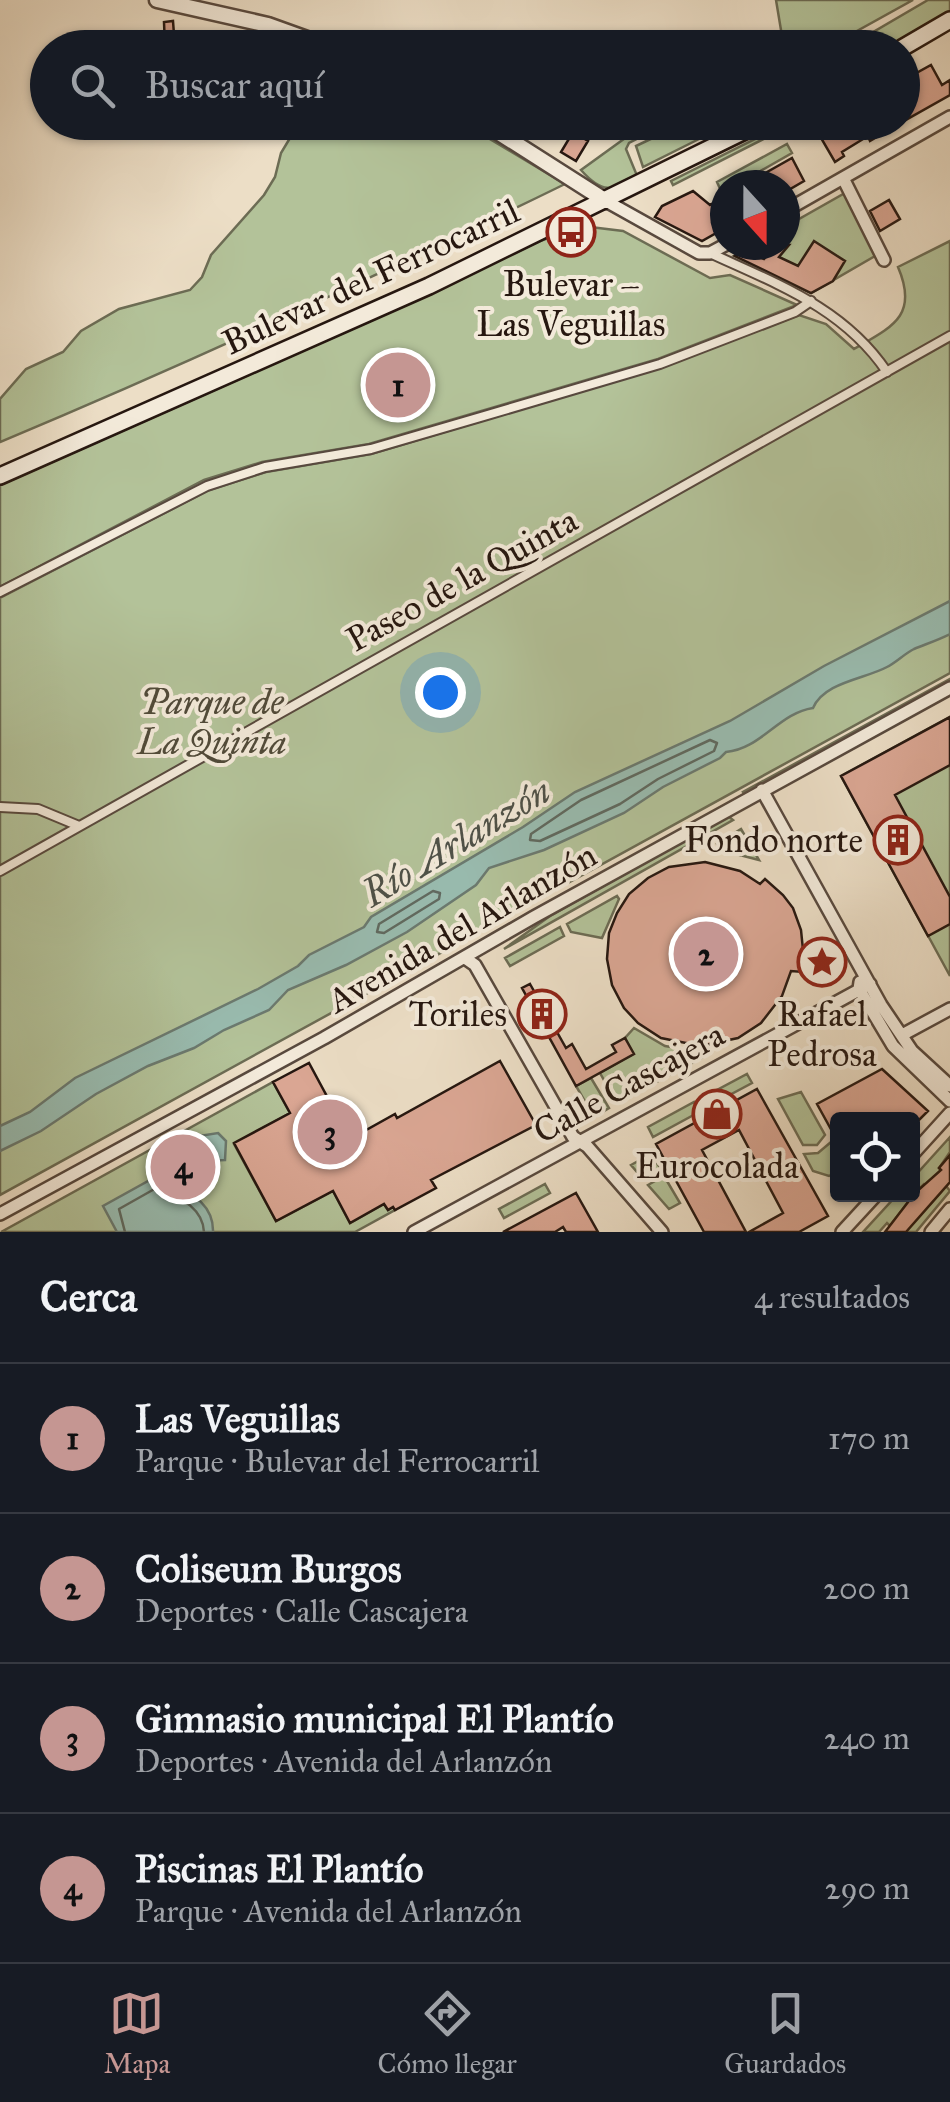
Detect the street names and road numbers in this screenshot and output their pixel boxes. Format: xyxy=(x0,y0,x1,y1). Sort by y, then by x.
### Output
street label: Bulevar del Ferrocarril xyxy=(216,189,527,365)
street label: Paseo de la Quinta xyxy=(339,499,585,661)
street label: Avenida del Arlanzón xyxy=(318,834,604,1023)
street label: Calle Cascajera xyxy=(526,1013,732,1153)

